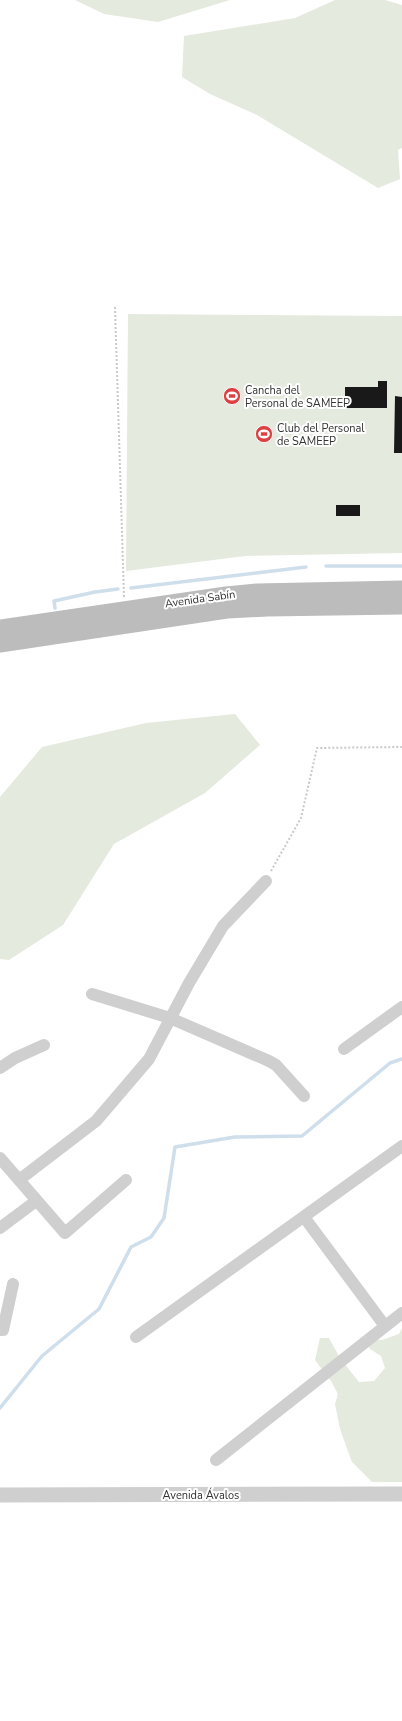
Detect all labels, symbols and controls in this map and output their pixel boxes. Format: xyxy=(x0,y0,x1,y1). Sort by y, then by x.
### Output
place label: Cancha del Personal de SAMEEP xyxy=(245,383,350,411)
sports icon: Cancha del Personal de SAMEEP xyxy=(222,386,242,406)
place label: Club del Personal de SAMEEP xyxy=(277,421,365,449)
sports icon: Club del Personal de SAMEEP xyxy=(254,424,274,444)
street label: Avenida Sabín xyxy=(164,587,236,611)
street label: Avenida Ávalos xyxy=(163,1487,239,1503)

